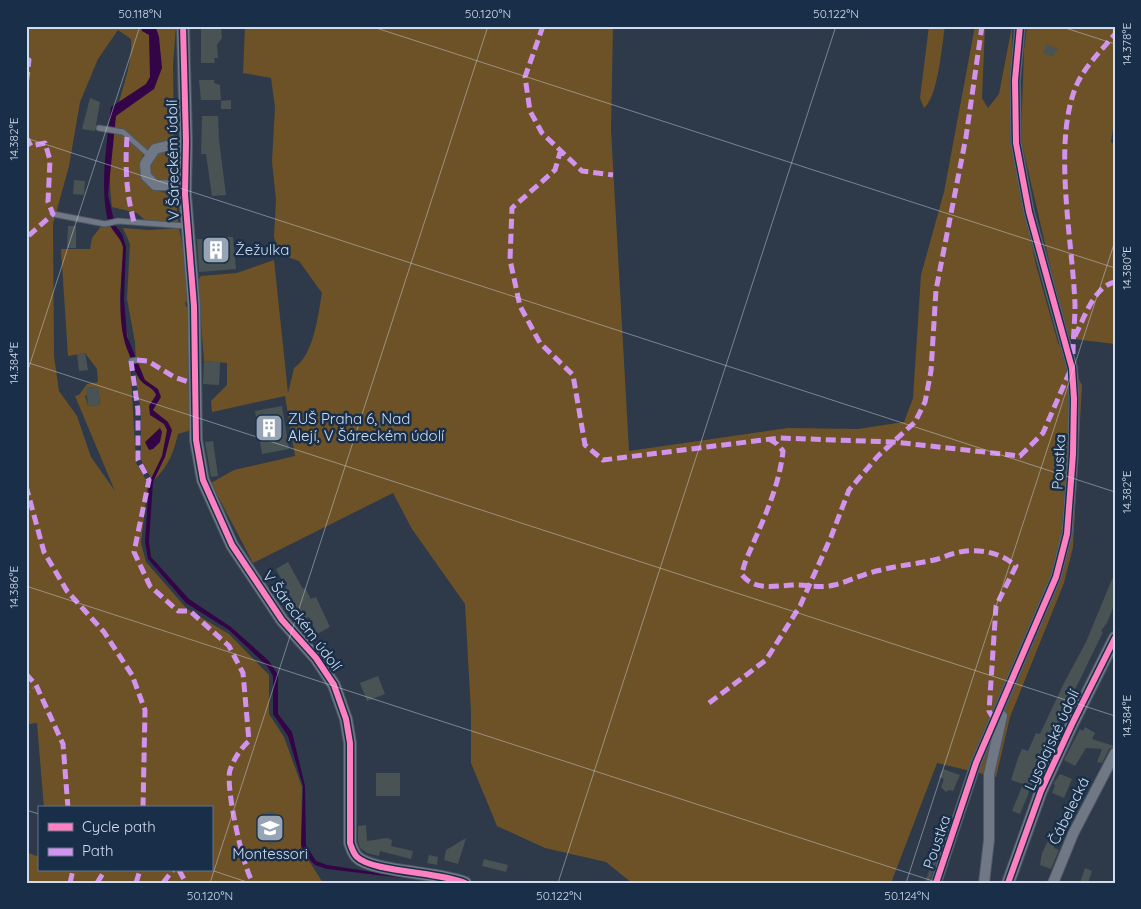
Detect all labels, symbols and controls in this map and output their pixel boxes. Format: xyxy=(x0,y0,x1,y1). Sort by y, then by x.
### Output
text: 50.118°N xyxy=(118,6,162,21)
text: 50.120°N xyxy=(465,6,511,21)
text: 50.122°N xyxy=(813,6,859,21)
text: 14.378°E xyxy=(1119,23,1134,65)
street label: V Šáreckém údolí xyxy=(162,99,183,220)
text: 14.382°E xyxy=(6,117,21,160)
building icon: Žežulka xyxy=(201,235,231,265)
place label: Žežulka xyxy=(235,240,289,259)
text: 14.380°E xyxy=(1119,246,1134,290)
text: 14.384°E xyxy=(6,341,21,384)
place label: ZUŠ Praha 6, Nad Alejí, V Šáreckém údolí xyxy=(288,409,445,445)
building icon: ZUŠ Praha 6, Nad Alejí, V Šáreckém údolí xyxy=(254,413,284,443)
street label: Poustka xyxy=(1048,434,1069,490)
text: 14.382°E xyxy=(1119,470,1134,513)
text: 14.386°E xyxy=(6,565,21,608)
street label: V Šáreckém údolí xyxy=(259,567,347,675)
street label: Lysolajské údolí xyxy=(1020,686,1084,793)
text: 14.384°E xyxy=(1119,694,1134,737)
street label: Čábelecká xyxy=(1044,774,1093,848)
legend xyxy=(38,806,212,872)
street label: Poustka xyxy=(919,812,955,871)
school or university icon: Montessori xyxy=(255,813,285,843)
text: Cycle path xyxy=(82,817,156,836)
text: Path xyxy=(82,841,114,860)
place label: Montessori xyxy=(232,844,308,863)
text: 50.120°N xyxy=(187,888,233,903)
text: 50.122°N xyxy=(536,888,582,903)
text: 50.124°N xyxy=(884,888,930,903)

